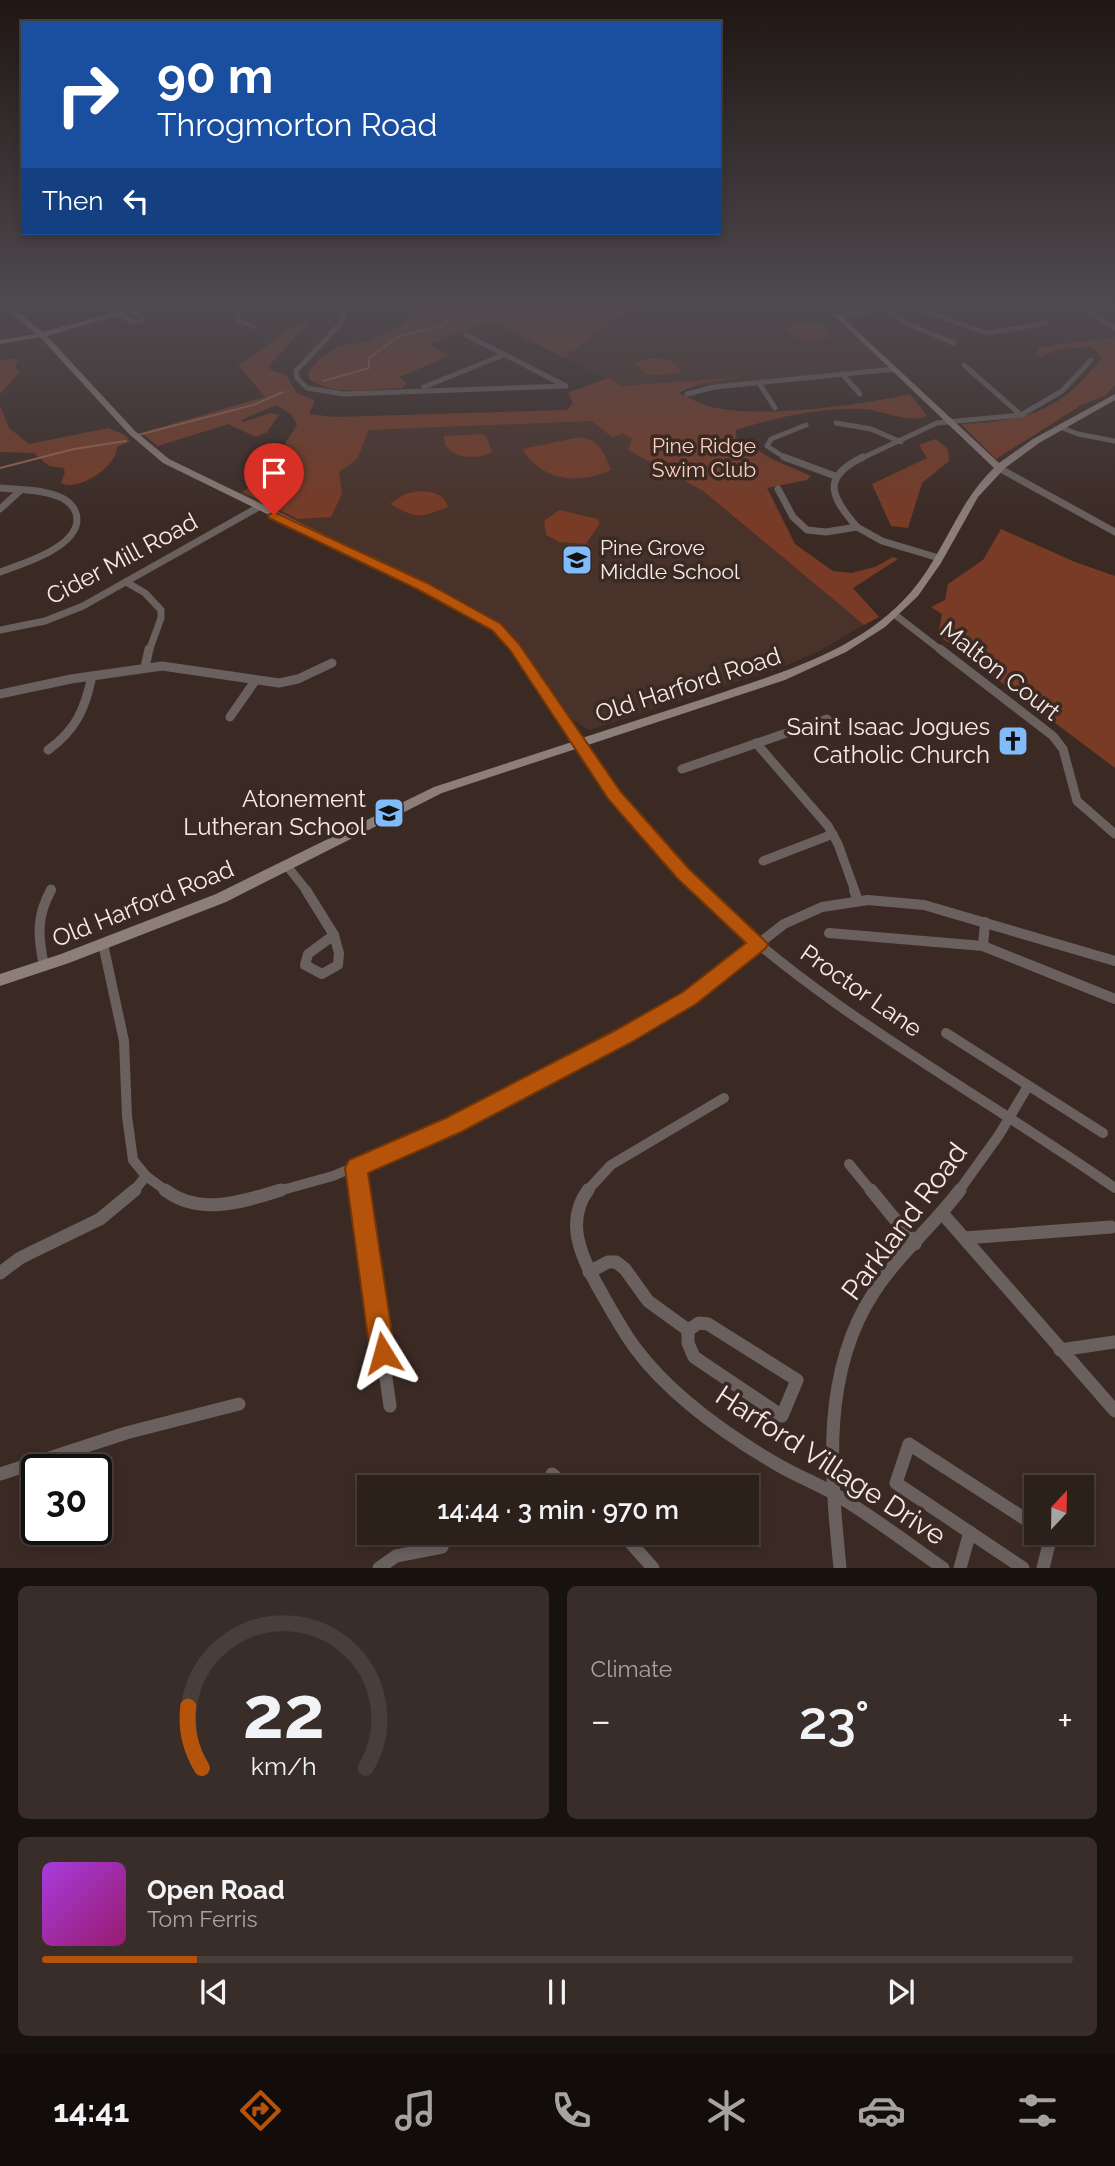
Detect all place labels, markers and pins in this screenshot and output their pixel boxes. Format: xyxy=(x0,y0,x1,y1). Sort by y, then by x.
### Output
pin xyxy=(244,443,304,515)
place label: Pine Grove Middle School xyxy=(600,535,740,584)
school or university icon: Pine Grove Middle School xyxy=(560,543,594,577)
place label: Saint Isaac Jogues Catholic Church xyxy=(786,712,990,769)
church icon: Saint Isaac Jogues Catholic Church xyxy=(996,724,1030,758)
place label: Atonement Lutheran School xyxy=(183,784,366,841)
school or university icon: Atonement Lutheran School xyxy=(372,796,406,830)

